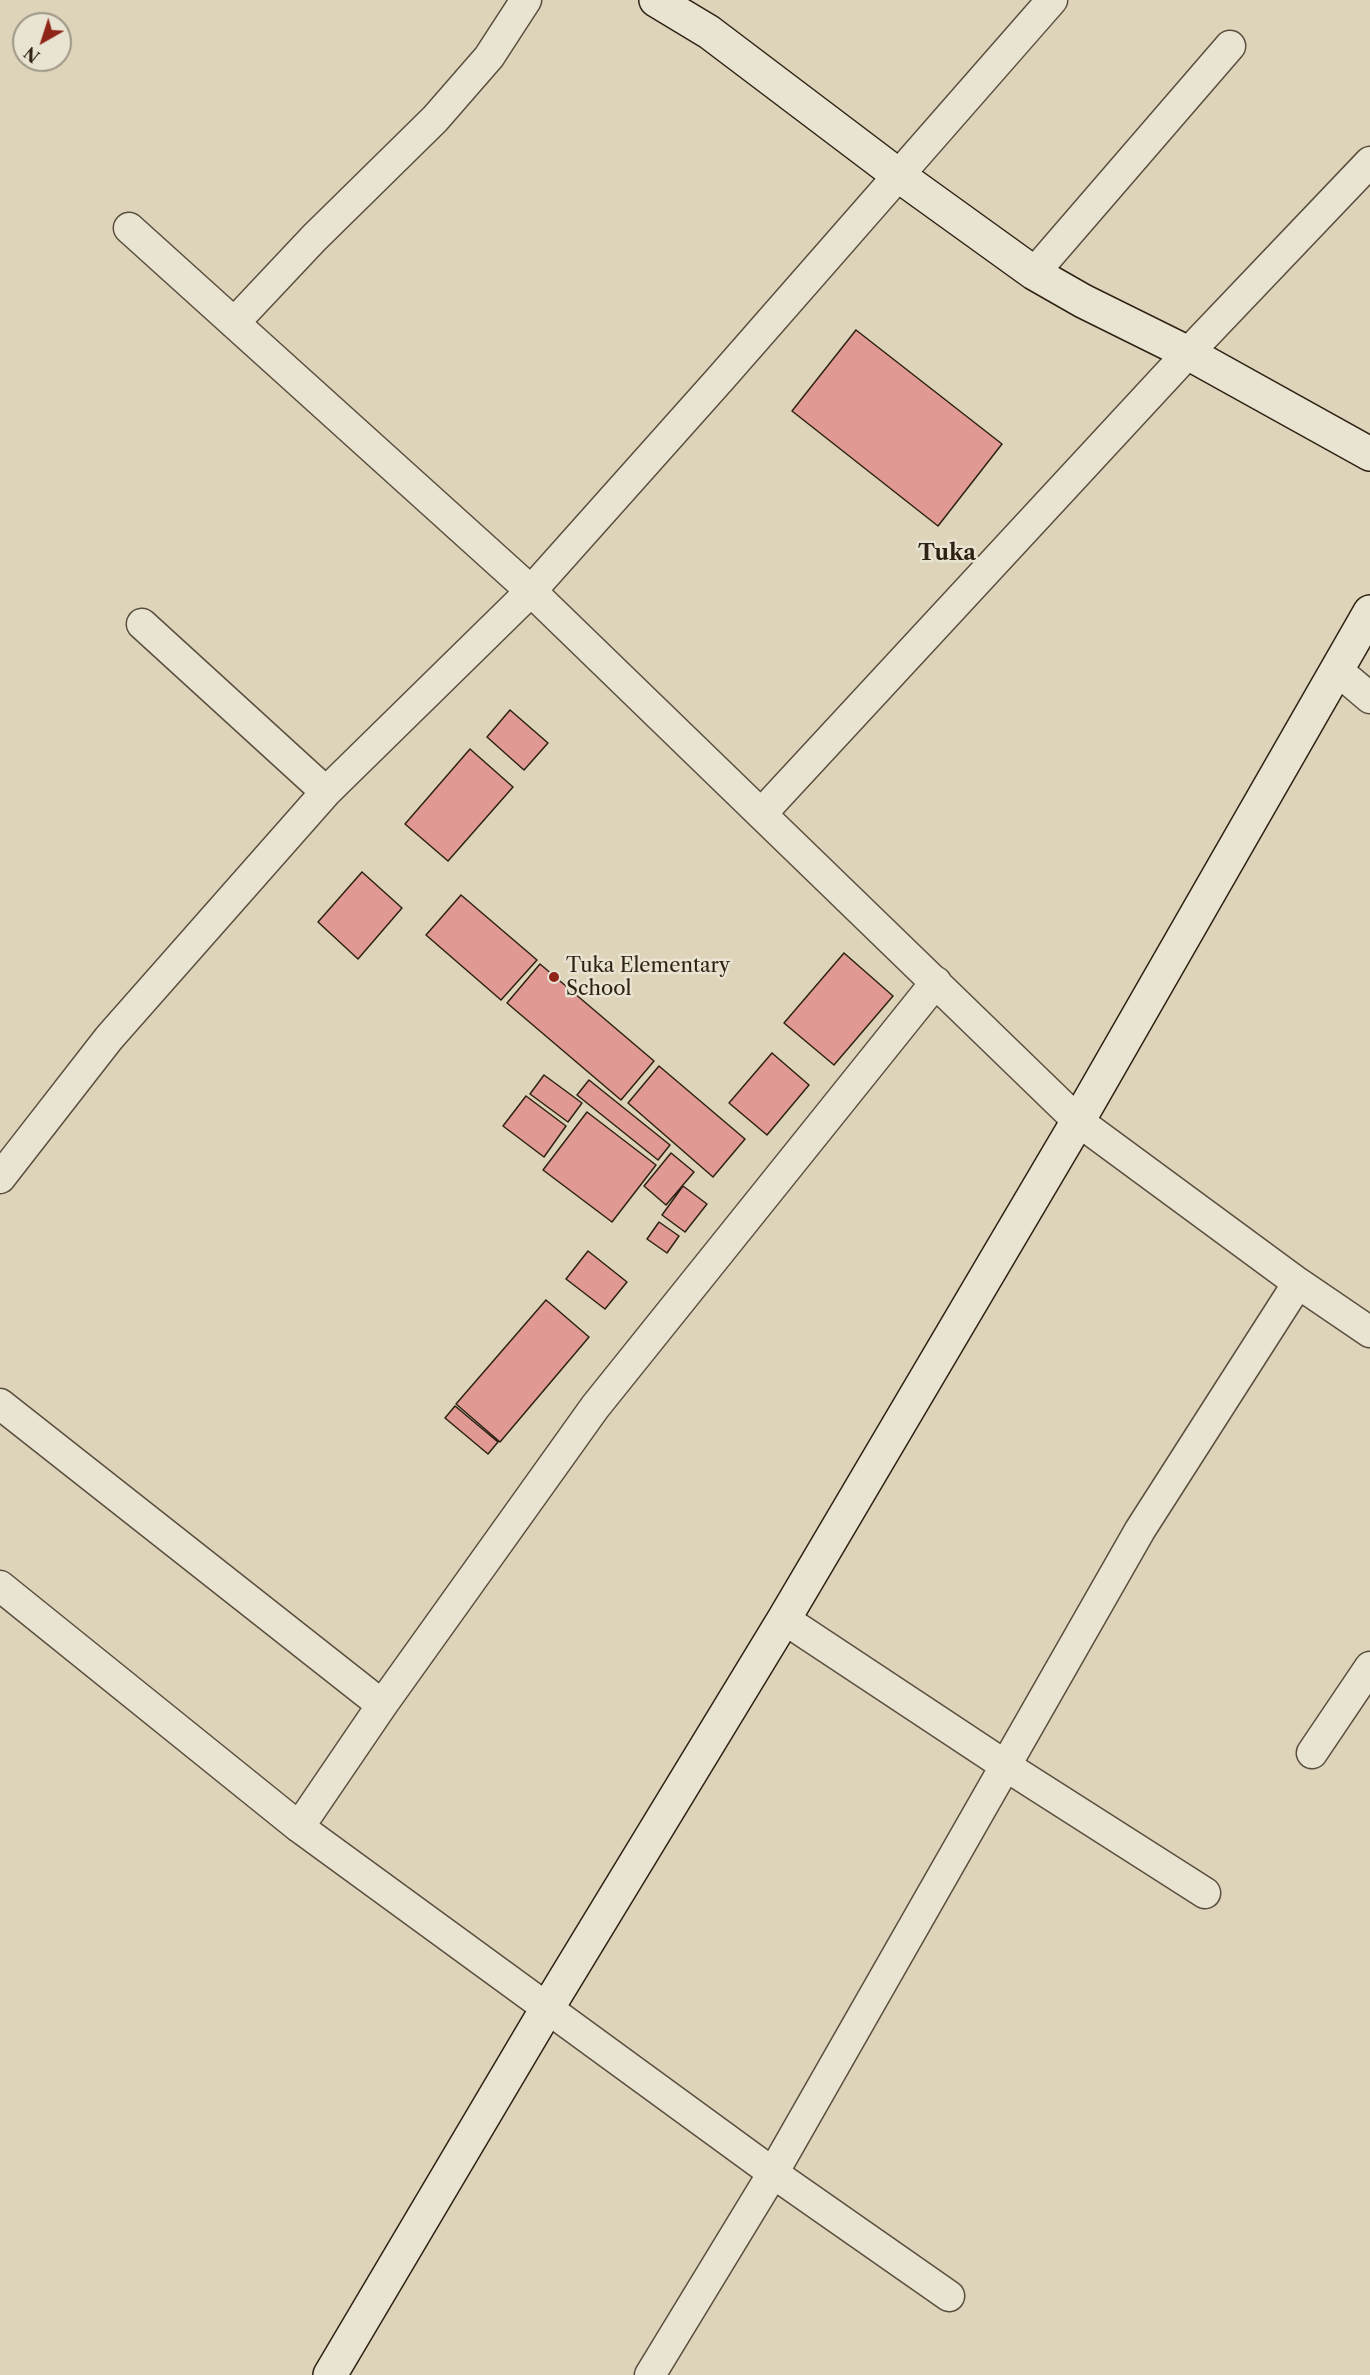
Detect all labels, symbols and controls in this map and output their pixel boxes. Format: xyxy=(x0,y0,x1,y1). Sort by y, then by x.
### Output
north arrow xyxy=(12,12,72,72)
text: N xyxy=(20,42,44,67)
district label: Tuka xyxy=(918,541,976,567)
place label: Tuka Elementary School xyxy=(566,954,730,1001)
marker: Tuka Elementary School xyxy=(547,970,561,984)

